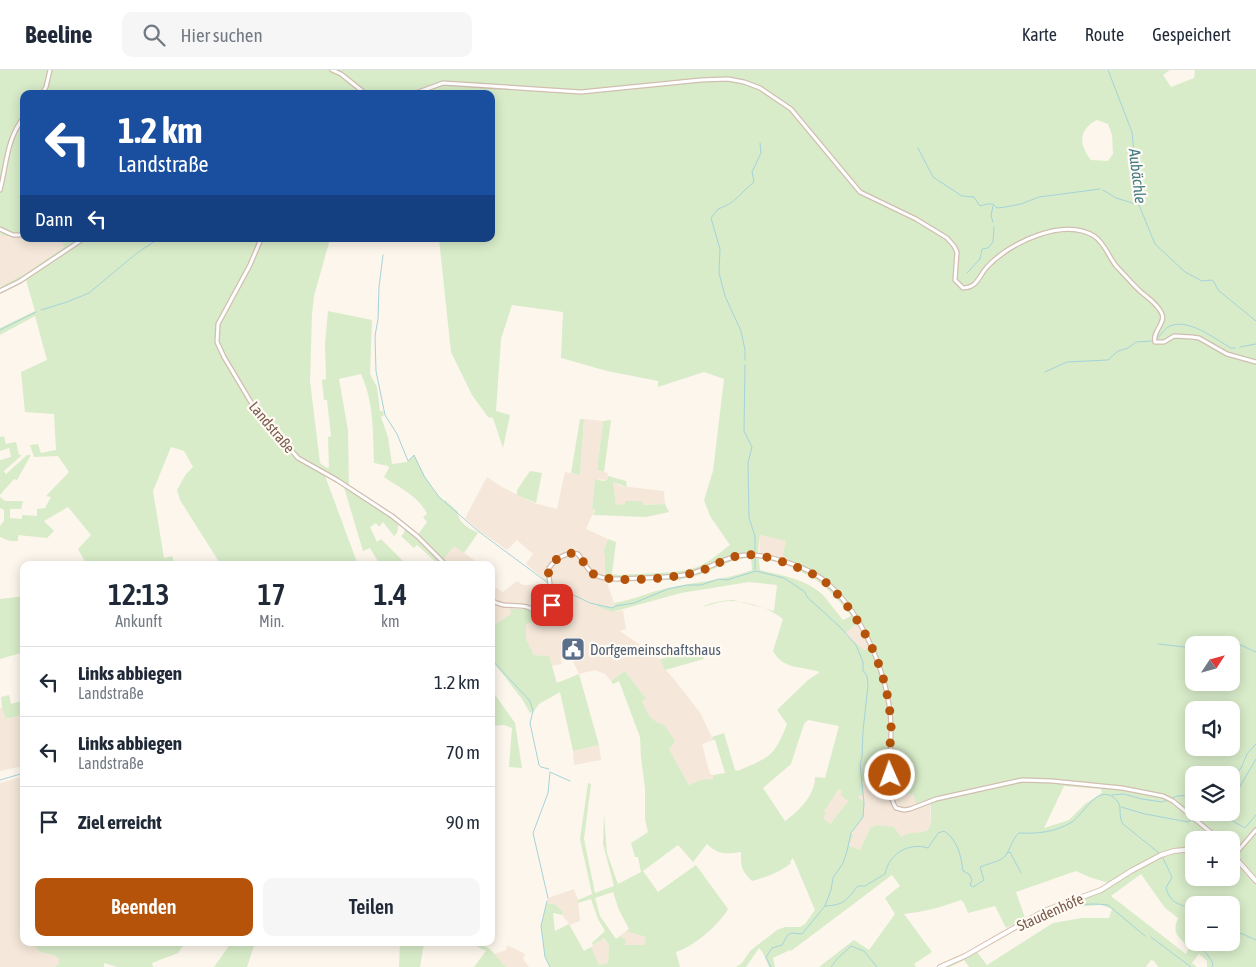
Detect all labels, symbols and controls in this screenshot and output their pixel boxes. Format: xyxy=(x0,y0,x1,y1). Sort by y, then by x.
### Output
search box xyxy=(122,12,472,57)
text: Beeline xyxy=(25,21,92,48)
icon: search xyxy=(140,21,168,49)
text: Hier suchen xyxy=(180,24,263,46)
text: Karte xyxy=(1022,24,1057,45)
text: Route xyxy=(1085,24,1124,45)
text: Gespeichert xyxy=(1152,24,1231,45)
icon: left xyxy=(35,110,100,175)
text: 1.2 km xyxy=(118,110,203,150)
water label: Aubächle xyxy=(1126,146,1150,205)
text: Landstraße xyxy=(118,151,209,177)
icon: left xyxy=(83,205,111,233)
text: Dann xyxy=(35,208,73,230)
street label: Landstraße xyxy=(246,398,298,456)
text: 12:13 xyxy=(108,577,170,611)
text: 17 xyxy=(258,577,286,611)
text: 1.4 xyxy=(374,577,407,611)
pin xyxy=(531,584,573,626)
icon: arrive xyxy=(538,591,566,619)
text: Ankunft xyxy=(115,612,162,630)
text: Min. xyxy=(259,612,284,630)
text: km xyxy=(381,612,400,630)
public building icon: Dorfgemeinschaftshaus xyxy=(560,636,586,662)
north arrow xyxy=(1185,636,1240,691)
map controls xyxy=(1185,636,1240,951)
place label: Dorfgemeinschaftshaus xyxy=(590,641,721,658)
text: Links abbiegen xyxy=(78,662,182,684)
icon: left xyxy=(35,668,63,696)
text: 1.2 km xyxy=(434,671,480,693)
text: Landstraße xyxy=(78,684,144,702)
button: sound xyxy=(1185,701,1240,756)
text: Links abbiegen xyxy=(78,732,182,754)
icon: left xyxy=(35,738,63,766)
text: 70 m xyxy=(446,741,480,763)
position arrow xyxy=(863,748,915,800)
text: Landstraße xyxy=(78,754,144,772)
button: layers xyxy=(1185,766,1240,821)
icon: arrive xyxy=(35,808,63,836)
text: Ziel erreicht xyxy=(78,811,162,833)
text: 90 m xyxy=(446,811,480,833)
button: + xyxy=(1185,831,1240,886)
button: Beenden xyxy=(35,878,253,936)
button: Teilen xyxy=(263,878,480,936)
street label: Staudenhöfe xyxy=(1014,890,1086,934)
button: − xyxy=(1185,896,1240,951)

